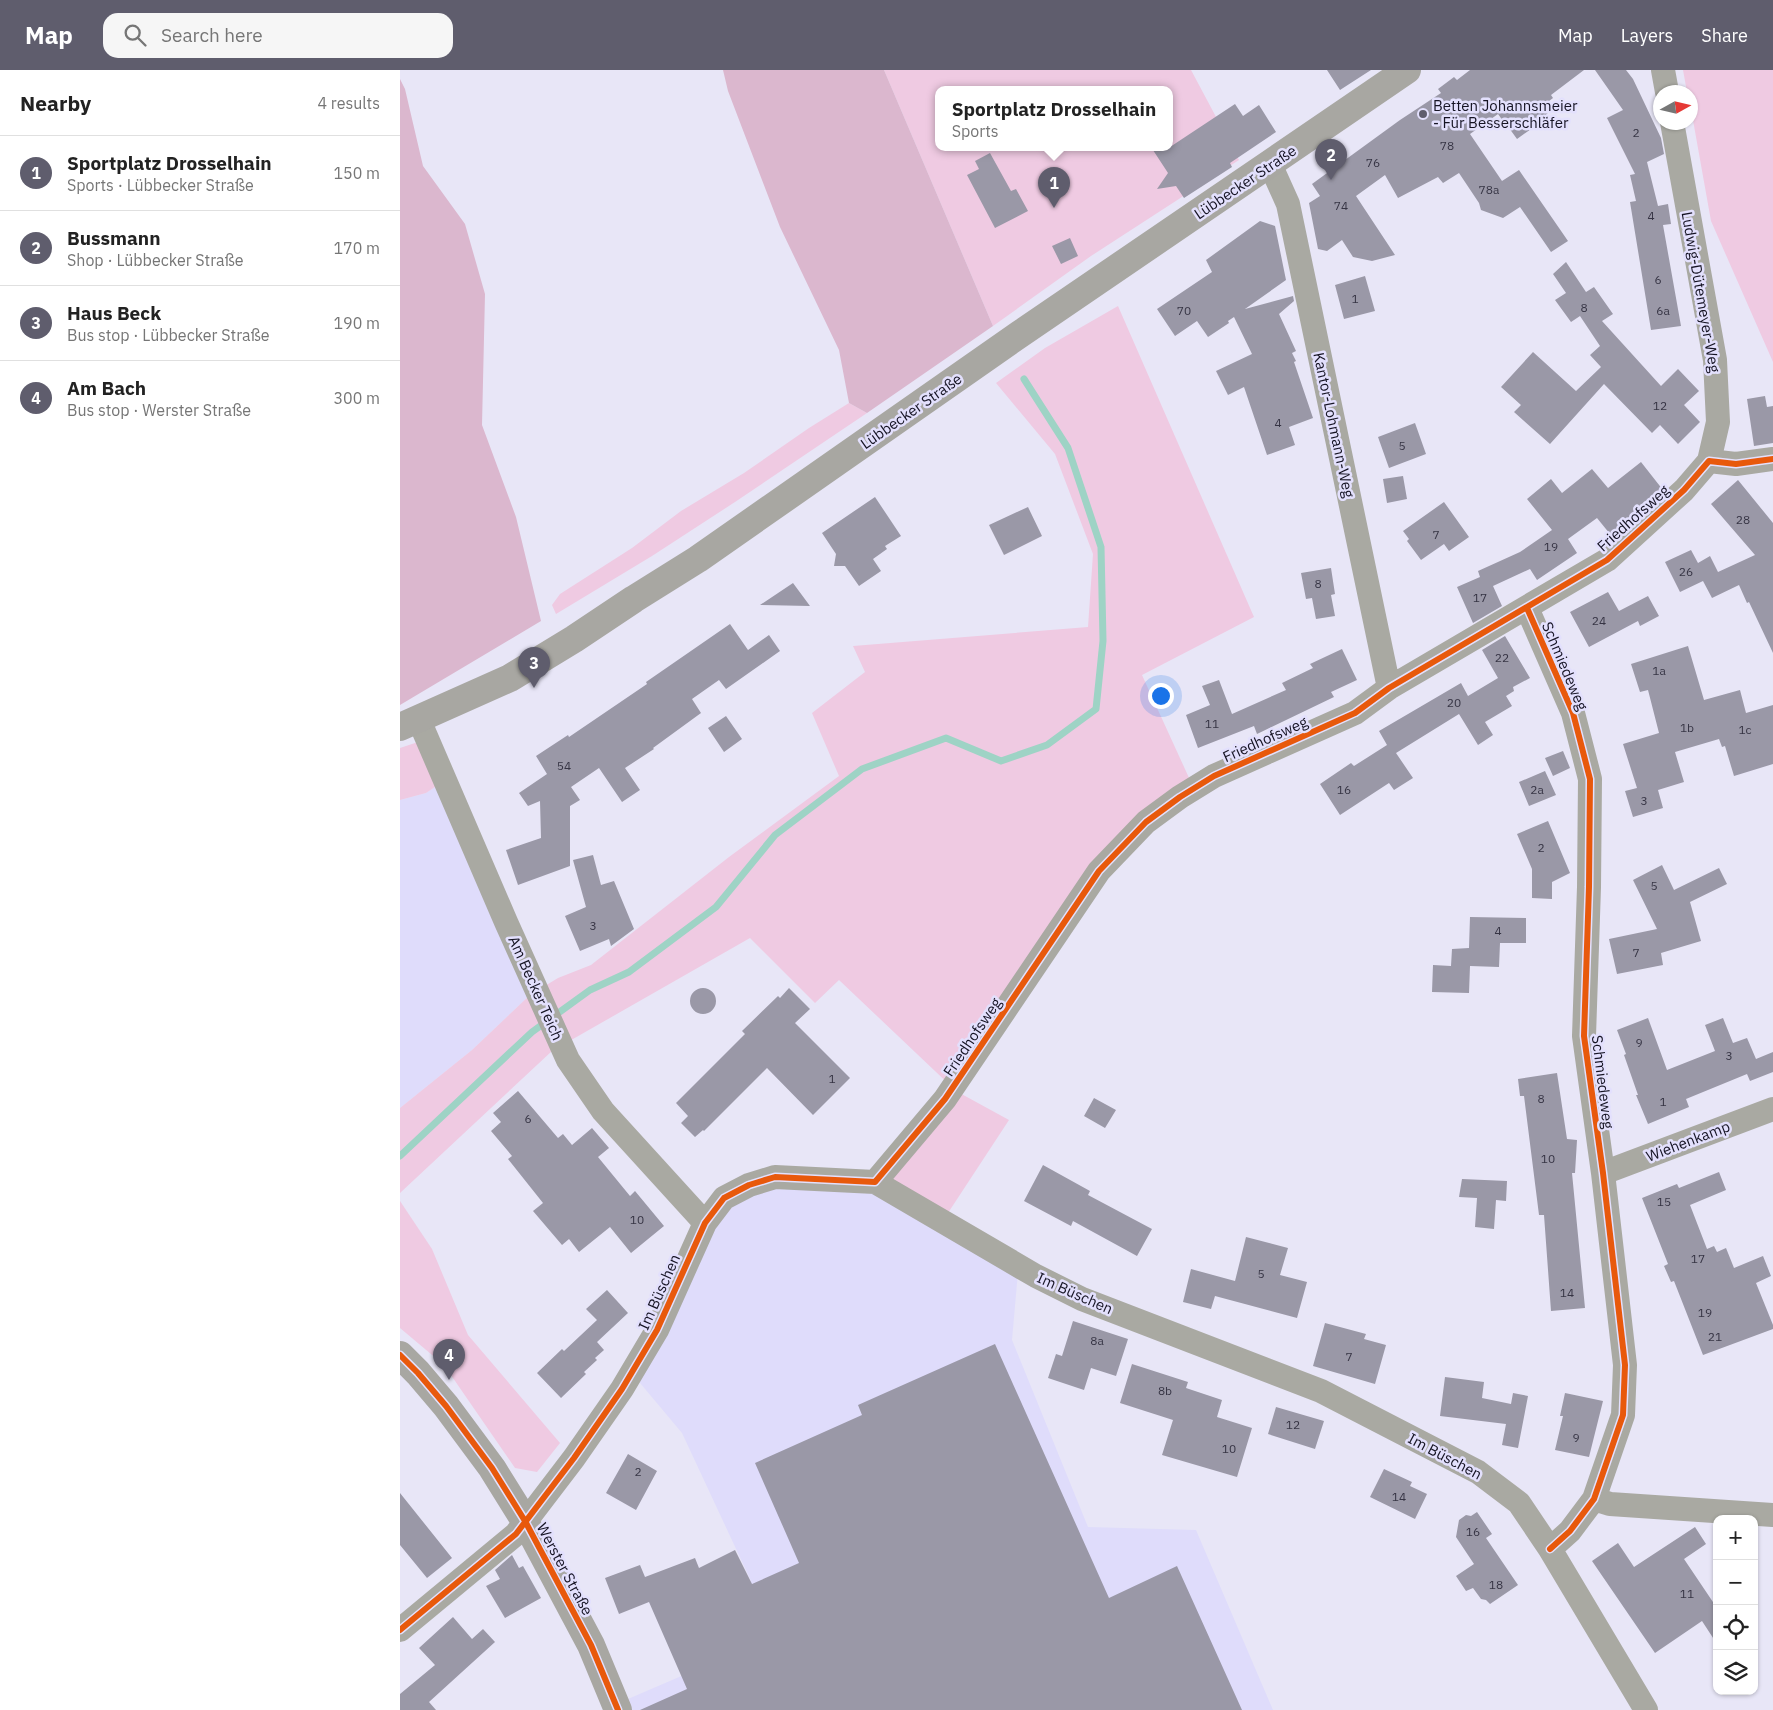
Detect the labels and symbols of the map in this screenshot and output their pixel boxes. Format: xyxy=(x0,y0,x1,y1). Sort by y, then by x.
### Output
north arrow xyxy=(1653,85,1698,130)
place label: Betten Johannsmeier - Für Besserschläfer xyxy=(1433,96,1578,132)
marker: Betten Johannsmeier - Für Besserschläfer xyxy=(1417,108,1429,120)
house number: 2 xyxy=(1632,125,1640,140)
house number: 78 xyxy=(1440,138,1454,153)
pin: 2 xyxy=(1315,139,1347,180)
street label: Lübbecker Straße xyxy=(1190,141,1300,223)
house number: 76 xyxy=(1366,155,1380,170)
pin: 1 xyxy=(1038,167,1070,208)
house number: 78a xyxy=(1479,182,1500,197)
house number: 74 xyxy=(1334,198,1348,213)
house number: 4 xyxy=(1647,208,1655,223)
street label: Ludwig-Dütemeyer-Weg xyxy=(1677,210,1725,374)
house number: 6 xyxy=(1654,272,1662,287)
house number: 1 xyxy=(1351,291,1359,306)
house number: 8 xyxy=(1580,300,1588,315)
house number: 70 xyxy=(1177,303,1191,318)
house number: 6a xyxy=(1656,303,1670,318)
street label: Kantor-Lohmann-Weg xyxy=(1309,351,1359,500)
street label: Lübbecker Straße xyxy=(857,369,965,453)
house number: 12 xyxy=(1653,398,1667,413)
house number: 4 xyxy=(1274,415,1282,430)
house number: 5 xyxy=(1398,438,1406,453)
street label: Friedhofsweg xyxy=(1593,481,1673,555)
house number: 28 xyxy=(1736,512,1750,527)
house number: 7 xyxy=(1432,527,1440,542)
house number: 19 xyxy=(1544,539,1558,554)
house number: 26 xyxy=(1679,564,1693,579)
house number: 8 xyxy=(1314,576,1322,591)
house number: 17 xyxy=(1473,590,1487,605)
house number: 24 xyxy=(1592,613,1606,628)
street label: Schmiedeweg xyxy=(1538,619,1592,713)
pin: 3 xyxy=(518,647,550,688)
house number: 22 xyxy=(1495,650,1509,665)
house number: 1a xyxy=(1652,663,1666,678)
your location xyxy=(1148,683,1174,709)
house number: 20 xyxy=(1447,695,1461,710)
street label: Friedhofsweg xyxy=(1220,712,1310,766)
house number: 11 xyxy=(1205,716,1219,731)
house number: 1b xyxy=(1680,720,1694,735)
house number: 1c xyxy=(1738,722,1752,737)
house number: 54 xyxy=(557,758,571,773)
house number: 16 xyxy=(1337,782,1351,797)
house number: 2a xyxy=(1530,782,1544,797)
house number: 3 xyxy=(1640,793,1648,808)
house number: 2 xyxy=(1537,840,1545,855)
house number: 5 xyxy=(1650,878,1658,893)
house number: 3 xyxy=(589,918,597,933)
house number: 4 xyxy=(1494,923,1502,938)
street label: Am Becker Teich xyxy=(504,933,568,1043)
house number: 7 xyxy=(1632,945,1640,960)
street label: Friedhofsweg xyxy=(939,994,1005,1080)
street label: Schmiedeweg xyxy=(1588,1034,1618,1130)
house number: 9 xyxy=(1635,1035,1643,1050)
house number: 3 xyxy=(1725,1048,1733,1063)
house number: 1 xyxy=(828,1071,836,1086)
house number: 8 xyxy=(1537,1091,1545,1106)
house number: 1 xyxy=(1659,1094,1667,1109)
house number: 6 xyxy=(524,1111,532,1126)
street label: Wiehenkamp xyxy=(1643,1116,1733,1166)
house number: 10 xyxy=(1541,1151,1555,1166)
house number: 15 xyxy=(1657,1194,1671,1209)
house number: 10 xyxy=(630,1212,644,1227)
street label: Im Büschen xyxy=(634,1251,684,1333)
house number: 17 xyxy=(1691,1251,1705,1266)
house number: 5 xyxy=(1257,1266,1265,1281)
street label: Im Büschen xyxy=(1034,1268,1116,1318)
house number: 14 xyxy=(1560,1285,1574,1300)
house number: 19 xyxy=(1698,1305,1712,1320)
house number: 21 xyxy=(1708,1329,1722,1344)
house number: 8a xyxy=(1090,1333,1104,1348)
pin: 4 xyxy=(433,1339,465,1380)
house number: 7 xyxy=(1345,1349,1353,1364)
house number: 8b xyxy=(1158,1383,1172,1398)
house number: 12 xyxy=(1286,1417,1300,1432)
street label: Im Büschen xyxy=(1405,1429,1485,1483)
house number: 9 xyxy=(1572,1430,1580,1445)
house number: 10 xyxy=(1222,1441,1236,1456)
house number: 2 xyxy=(634,1464,642,1479)
house number: 14 xyxy=(1392,1489,1406,1504)
street label: Werster Straße xyxy=(533,1520,597,1618)
house number: 16 xyxy=(1466,1524,1480,1539)
house number: 18 xyxy=(1489,1577,1503,1592)
house number: 11 xyxy=(1680,1586,1694,1601)

